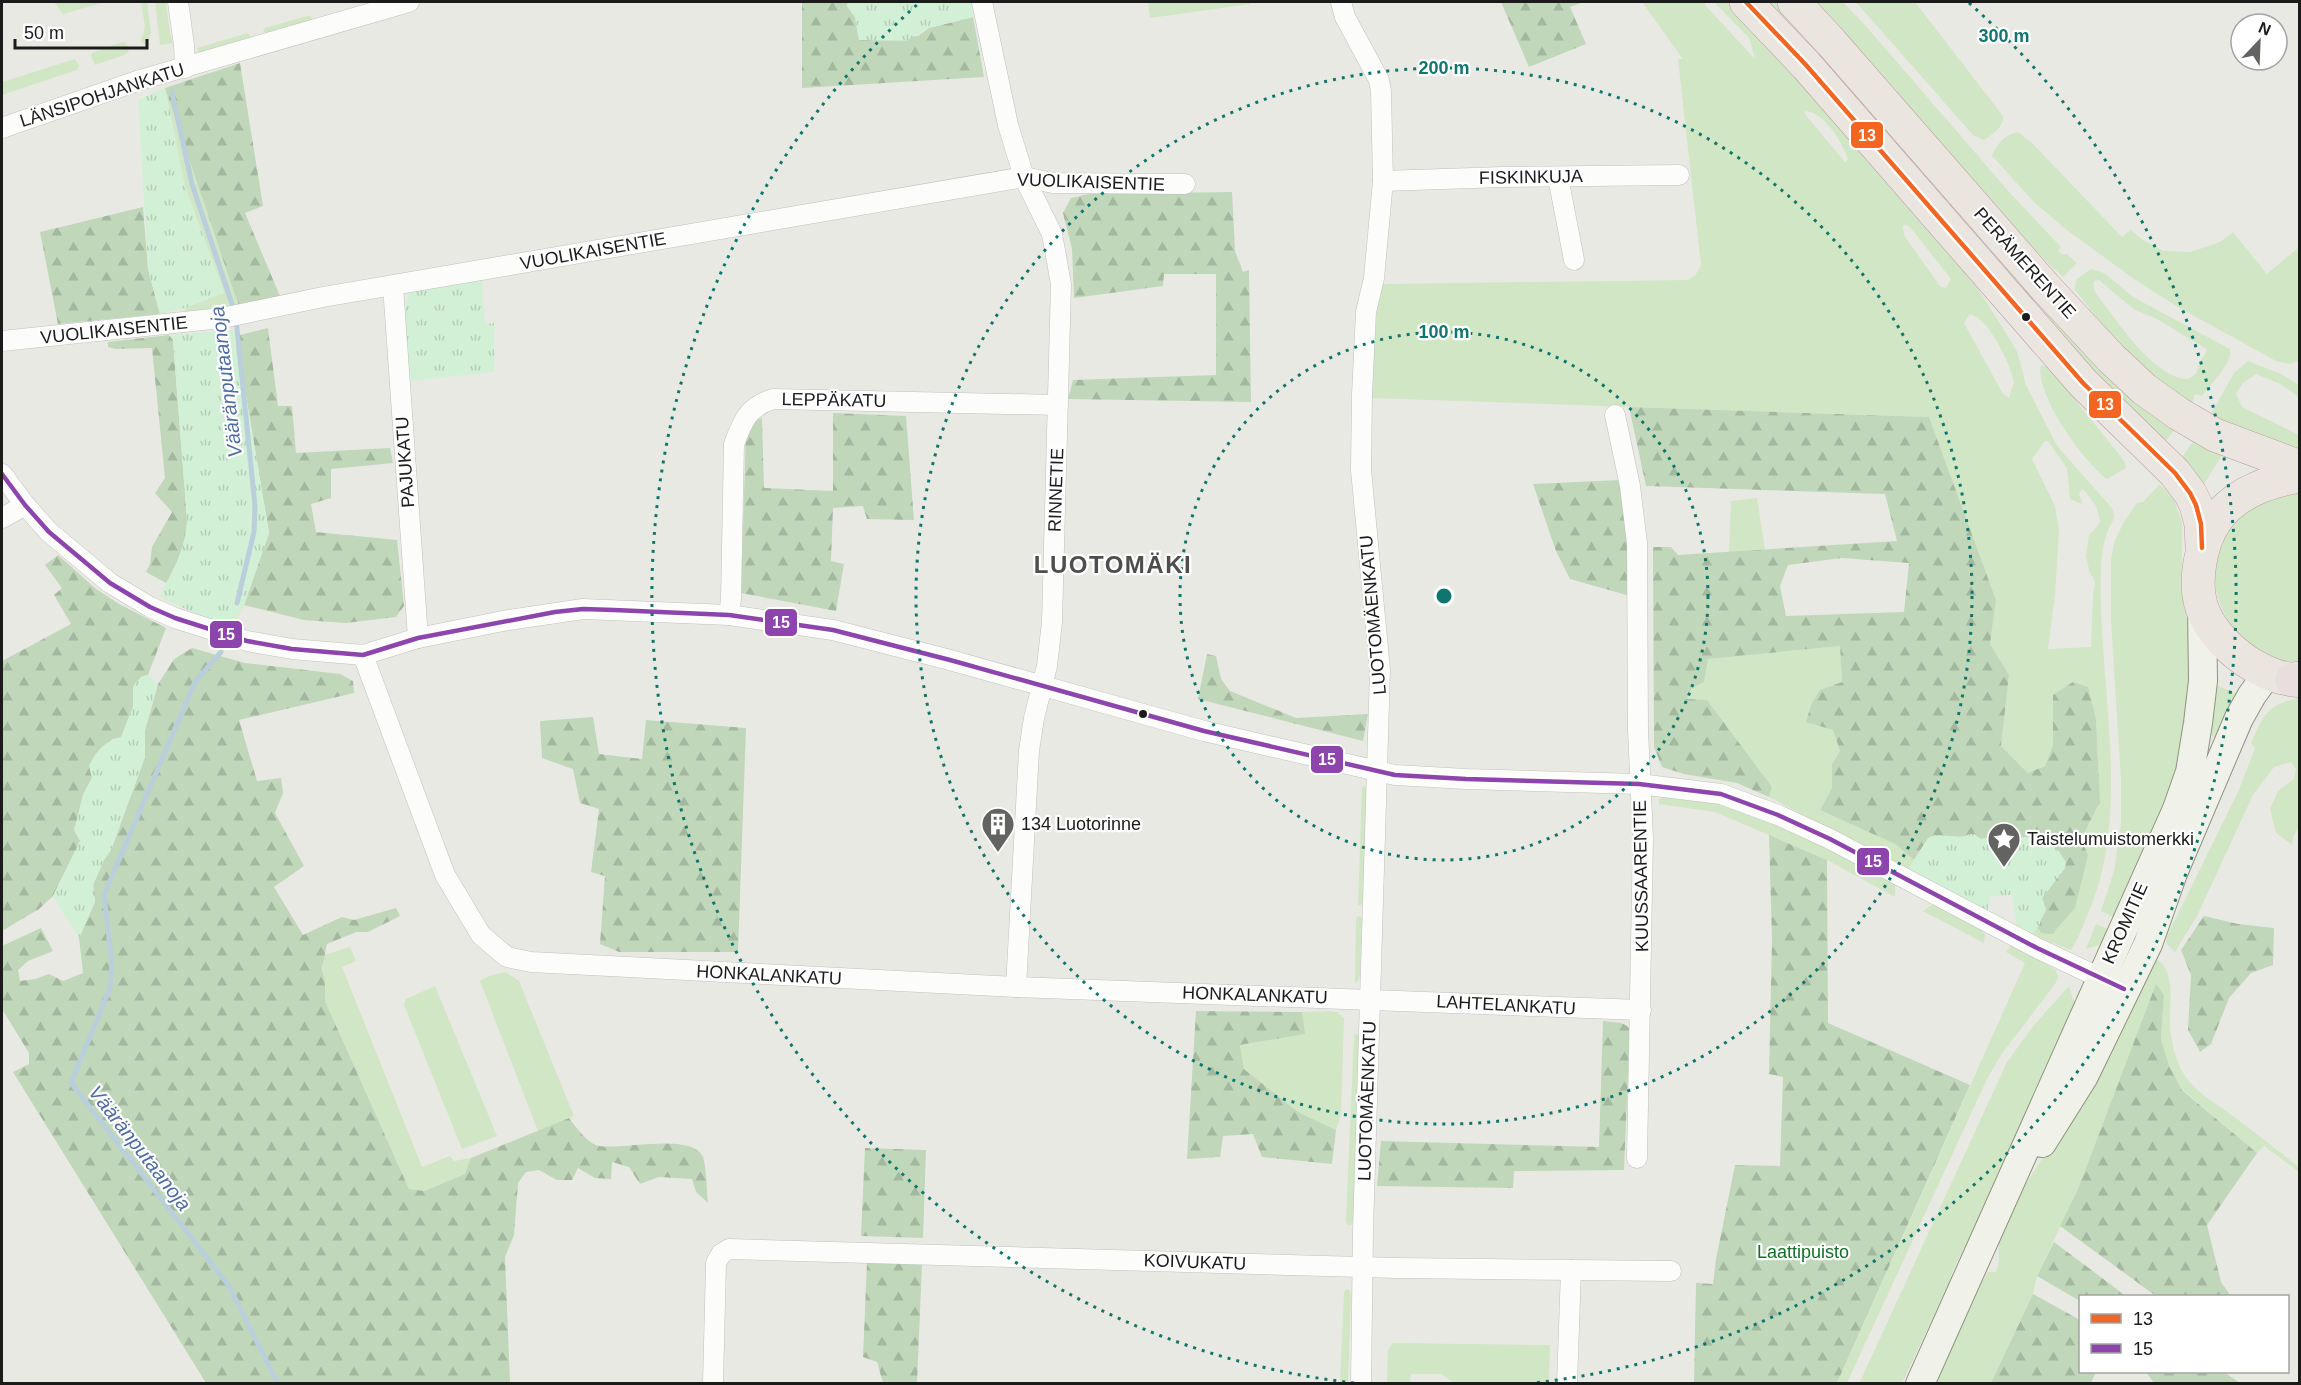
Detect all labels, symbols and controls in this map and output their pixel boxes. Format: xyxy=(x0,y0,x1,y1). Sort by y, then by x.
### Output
scale bar xyxy=(15,12,147,50)
north arrow xyxy=(2229,12,2289,72)
text: N xyxy=(2256,19,2273,39)
text: 50 m xyxy=(24,23,64,43)
text: 300 m xyxy=(1978,26,2030,46)
text: 200 m xyxy=(1418,58,1470,78)
street label: LÄNSIPOHJANKATU xyxy=(17,59,187,131)
line badge: 13 xyxy=(1850,121,1884,149)
text: 13 xyxy=(1858,127,1876,144)
street label: FISKINKUJA xyxy=(1479,166,1583,188)
street label: VUOLIKAISENTIE xyxy=(1017,169,1165,195)
street label: PERÄMERENTIE xyxy=(1970,204,2080,322)
street label: VUOLIKAISENTIE xyxy=(518,228,668,274)
water label: Vääränputaanoja xyxy=(206,305,246,459)
unlabelled marker xyxy=(2020,311,2032,323)
street label: VUOLIKAISENTIE xyxy=(39,312,189,348)
text: 100 m xyxy=(1418,322,1470,342)
street label: LEPPÄKATU xyxy=(781,389,887,411)
line badge: 13 xyxy=(2088,390,2122,419)
text: 13 xyxy=(2096,396,2114,413)
street label: PAJUKATU xyxy=(392,416,418,508)
street label: RINNETIE xyxy=(1045,448,1067,532)
street label: LUOTOMÄENKATU xyxy=(1356,534,1390,696)
district label: LUOTOMÄKI xyxy=(1034,551,1192,578)
centre of rings xyxy=(1434,586,1454,606)
line badge: 15 xyxy=(764,608,798,637)
text: 15 xyxy=(772,614,790,631)
line badge: 15 xyxy=(209,620,243,649)
text: 15 xyxy=(217,626,235,643)
unlabelled marker xyxy=(1137,708,1149,720)
line badge: 15 xyxy=(1310,745,1344,774)
text: 15 xyxy=(1318,751,1336,768)
street label: KUUSSAARENTIE xyxy=(1630,800,1652,952)
building icon: 134 Luotorinne xyxy=(980,806,1016,853)
place label: 134 Luotorinne xyxy=(1021,814,1141,834)
place icon: Taistelumuistomerkki xyxy=(1986,821,2022,868)
place label: Taistelumuistomerkki xyxy=(2027,829,2194,849)
line badge: 15 xyxy=(1856,847,1890,876)
text: 15 xyxy=(1864,853,1882,870)
street label: KROMITIE xyxy=(2098,879,2152,967)
street label: HONKALANKATU xyxy=(696,961,842,989)
street label: HONKALANKATU xyxy=(1182,982,1328,1008)
street label: LAHTELANKATU xyxy=(1436,991,1576,1019)
street label: LUOTOMÄENKATU xyxy=(1354,1021,1380,1181)
water label: Vääränputaanoja xyxy=(84,1081,196,1215)
park label: Laattipuisto xyxy=(1757,1242,1849,1262)
street label: KOIVUKATU xyxy=(1143,1250,1247,1274)
legend xyxy=(2079,1295,2289,1373)
text: 13 xyxy=(2133,1309,2153,1329)
text: 15 xyxy=(2133,1339,2153,1359)

